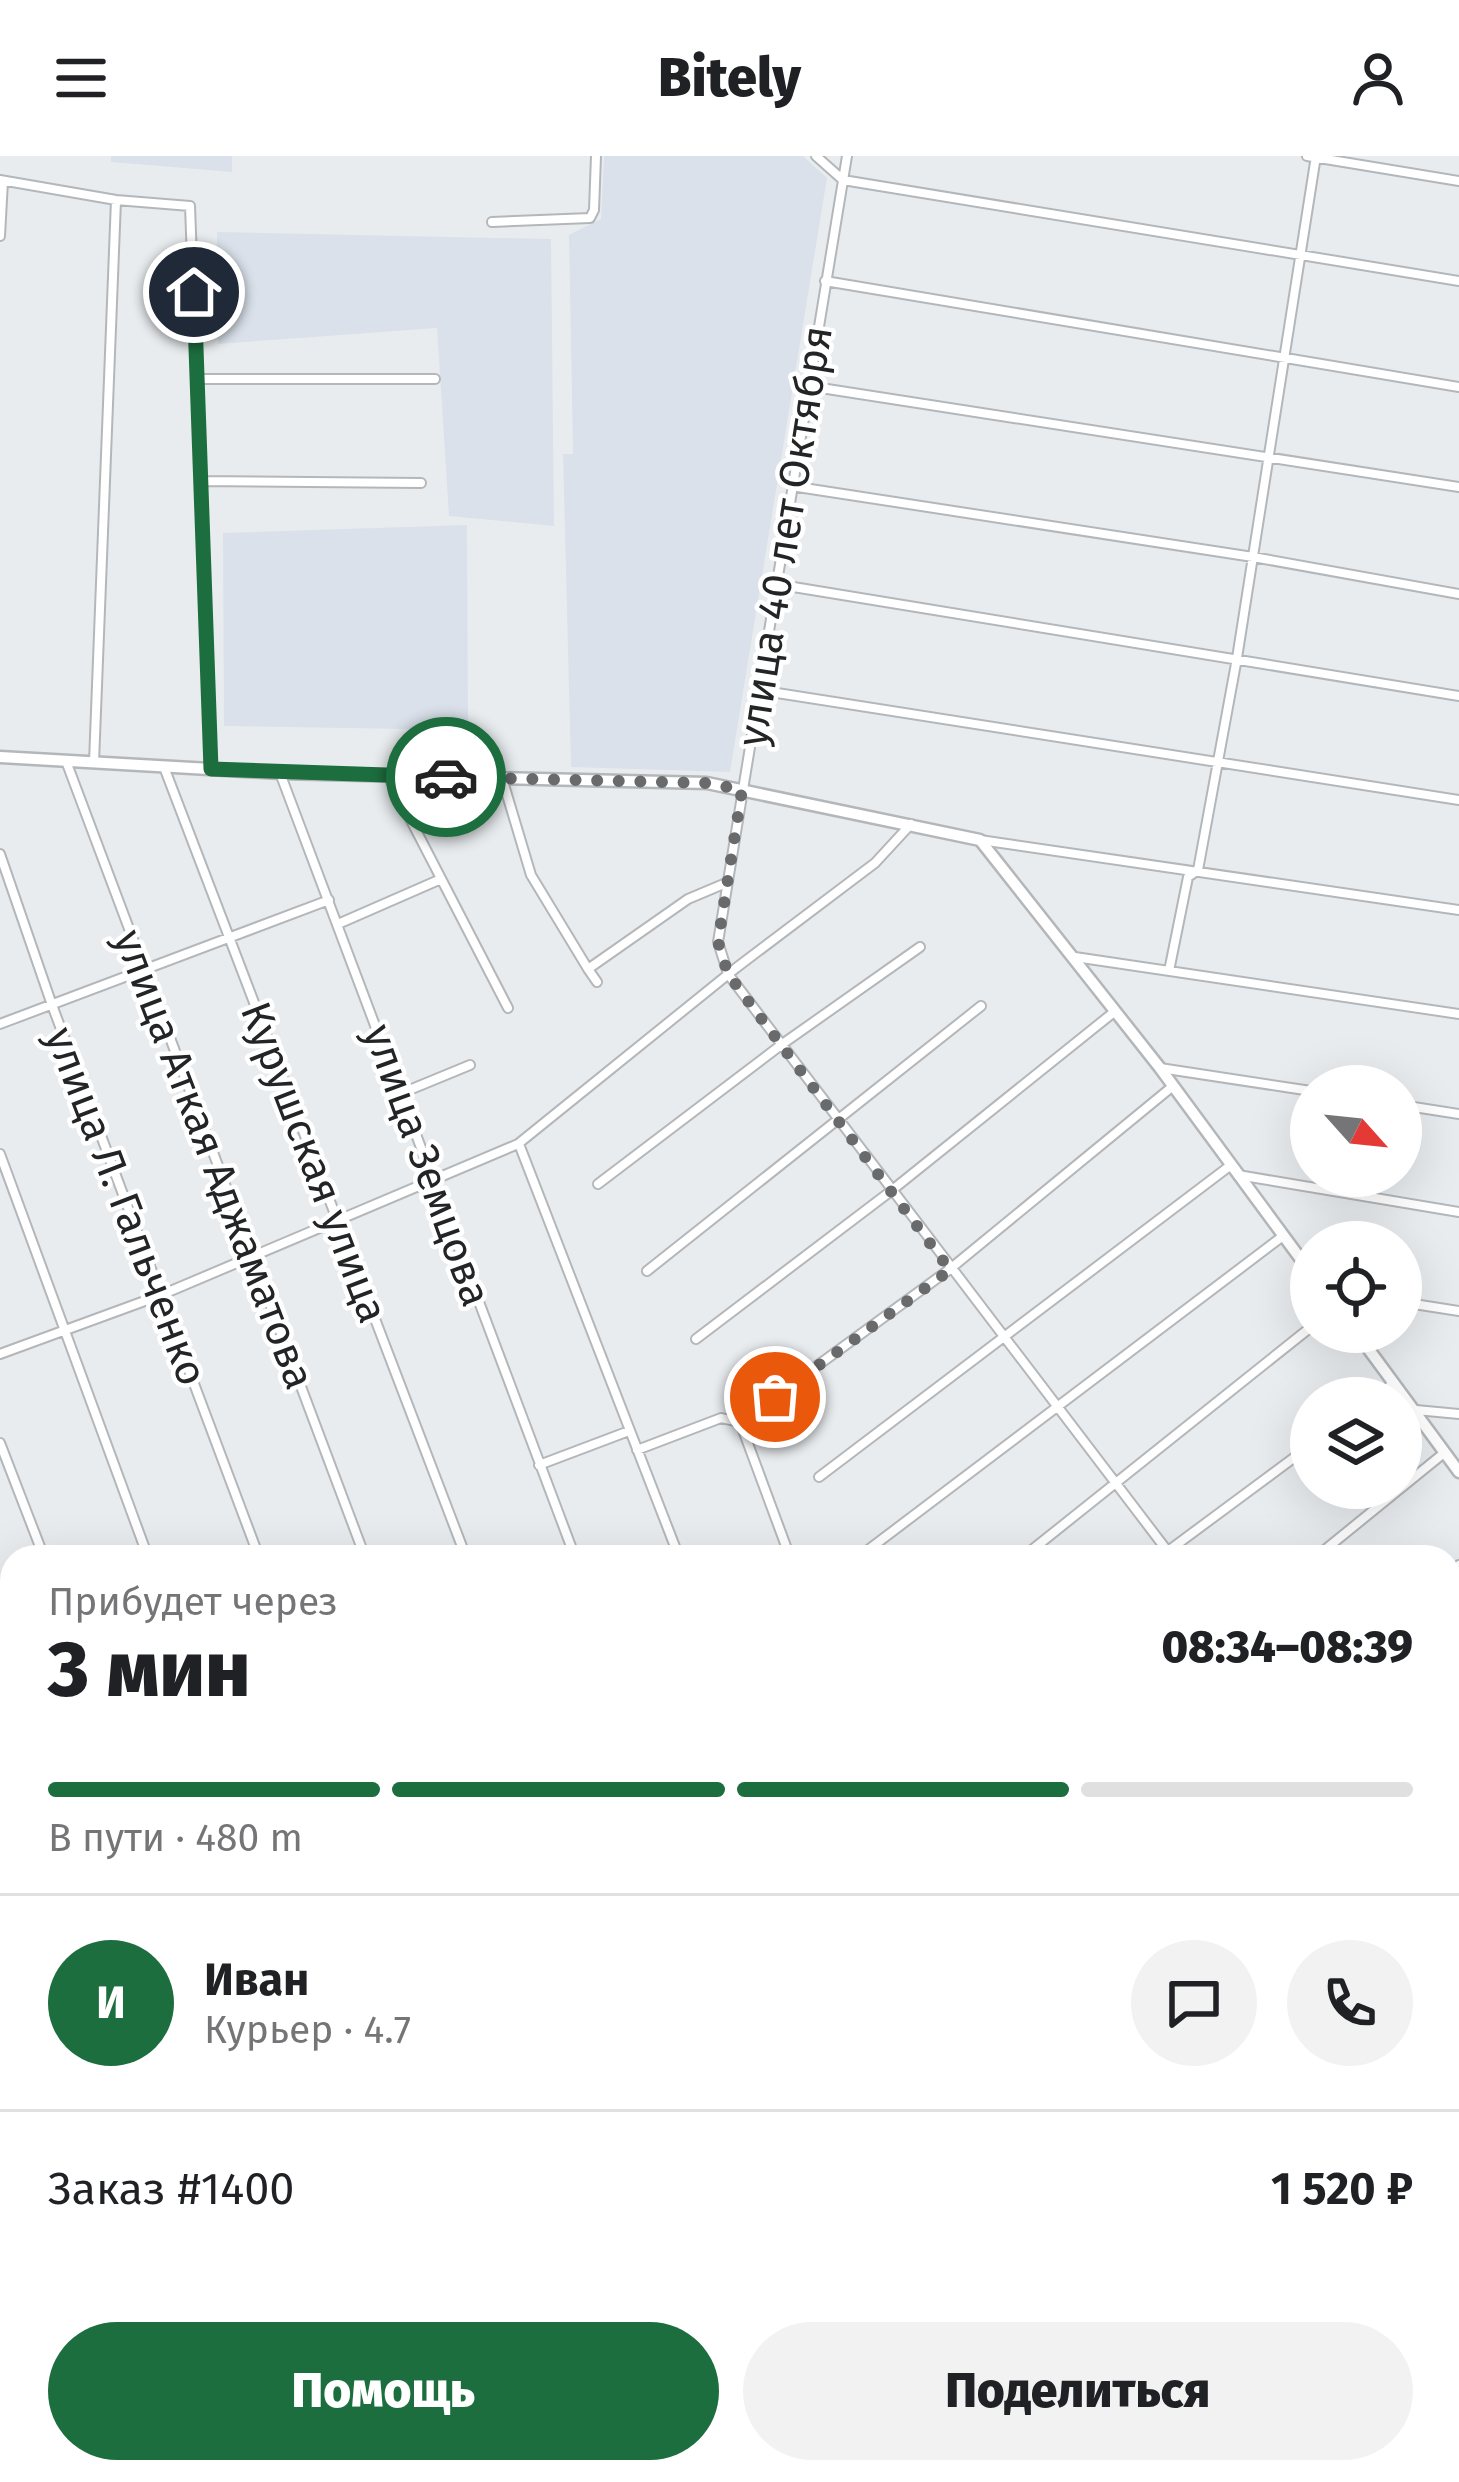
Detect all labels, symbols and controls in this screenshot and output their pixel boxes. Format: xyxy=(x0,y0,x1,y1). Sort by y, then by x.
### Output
icon: menu xyxy=(48,45,114,111)
icon: person xyxy=(1345,45,1411,111)
text: Bitely xyxy=(658,46,801,110)
pin xyxy=(143,241,245,343)
icon: home xyxy=(161,259,227,325)
street label: улица 40 лет Октября xyxy=(727,322,843,750)
courier xyxy=(386,717,506,837)
icon: car xyxy=(413,744,479,810)
street label: улица Аткая Аджаматова xyxy=(103,923,325,1396)
street label: Курушская улица xyxy=(230,995,398,1330)
street label: улица Земцова xyxy=(353,1018,501,1313)
street label: улица Л. Гальченко xyxy=(35,1020,217,1392)
north arrow xyxy=(1290,1065,1422,1197)
map controls xyxy=(1290,1065,1422,1509)
button: locate xyxy=(1290,1221,1422,1353)
pin xyxy=(724,1346,826,1448)
icon: bag xyxy=(742,1364,808,1430)
button: layers xyxy=(1290,1377,1422,1509)
text: Прибудет через xyxy=(48,1579,338,1625)
text: 08:34–08:39 xyxy=(1161,1620,1413,1674)
text: 3 мин xyxy=(48,1623,251,1717)
text: В пути · 480 m xyxy=(48,1815,303,1861)
button: chat xyxy=(1131,1940,1257,2066)
button: phone xyxy=(1287,1940,1413,2066)
text: Иван xyxy=(204,1953,309,2007)
text: И xyxy=(96,1976,126,2030)
text: Курьер · 4.7 xyxy=(204,2007,411,2053)
text: Заказ #1400 xyxy=(48,2162,294,2216)
text: 1 520 ₽ xyxy=(1271,2162,1413,2216)
button: Помощь xyxy=(48,2322,719,2460)
button: Поделиться xyxy=(743,2322,1413,2460)

